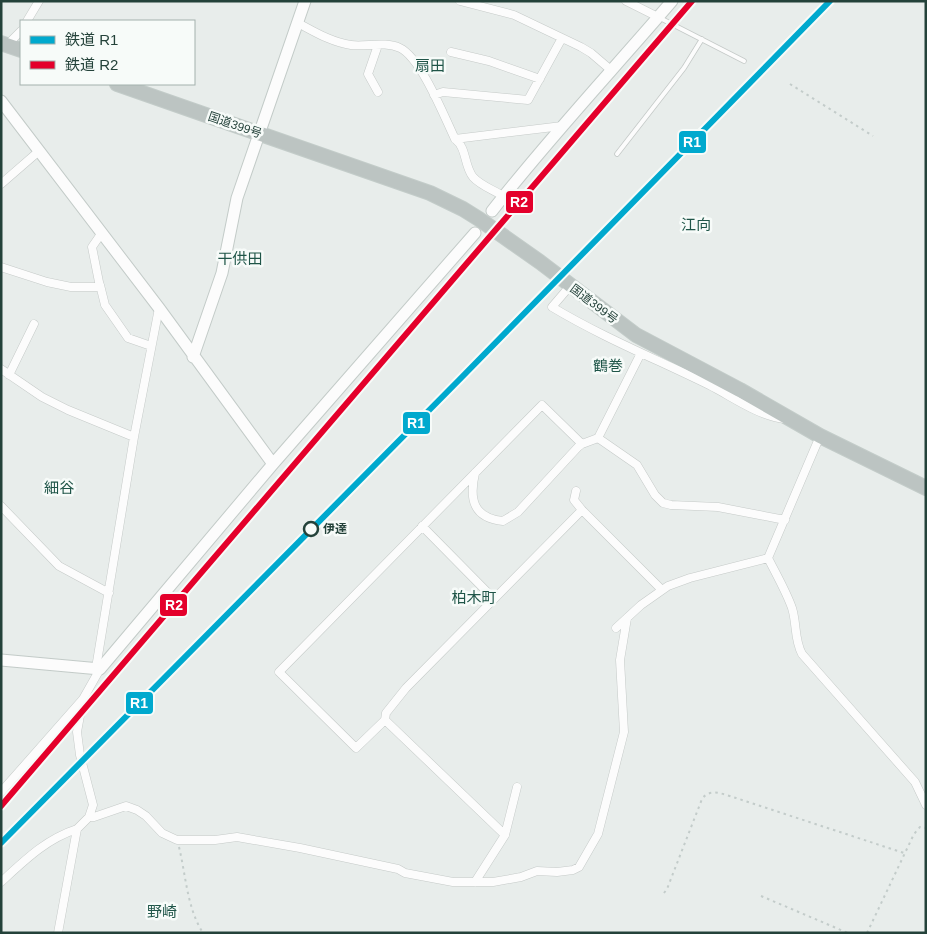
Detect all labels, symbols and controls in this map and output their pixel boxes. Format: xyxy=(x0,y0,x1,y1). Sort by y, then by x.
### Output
legend xyxy=(20,20,195,85)
text: 鉄道 R1 xyxy=(65,31,118,48)
text: 鉄道 R2 xyxy=(65,56,118,73)
district label: 扇田 xyxy=(415,57,445,74)
street label: 国道399号 xyxy=(206,109,264,141)
line badge: R1 xyxy=(678,130,707,154)
text: R1 xyxy=(683,134,701,150)
line badge: R2 xyxy=(505,190,534,214)
text: R2 xyxy=(510,194,528,210)
district label: 江向 xyxy=(681,216,711,233)
district label: 干供田 xyxy=(217,250,263,267)
street label: 国道399号 xyxy=(567,282,621,326)
district label: 鶴巻 xyxy=(593,357,623,374)
line badge: R1 xyxy=(402,411,431,435)
text: R1 xyxy=(407,415,425,431)
district label: 細谷 xyxy=(44,479,74,496)
marker: 伊達 xyxy=(303,521,319,537)
place label: 伊達 xyxy=(323,522,347,536)
district label: 柏木町 xyxy=(451,589,497,606)
line badge: R2 xyxy=(159,593,188,617)
text: R2 xyxy=(165,597,183,613)
line badge: R1 xyxy=(125,691,154,715)
text: R1 xyxy=(130,695,148,711)
district label: 野崎 xyxy=(147,903,177,920)

